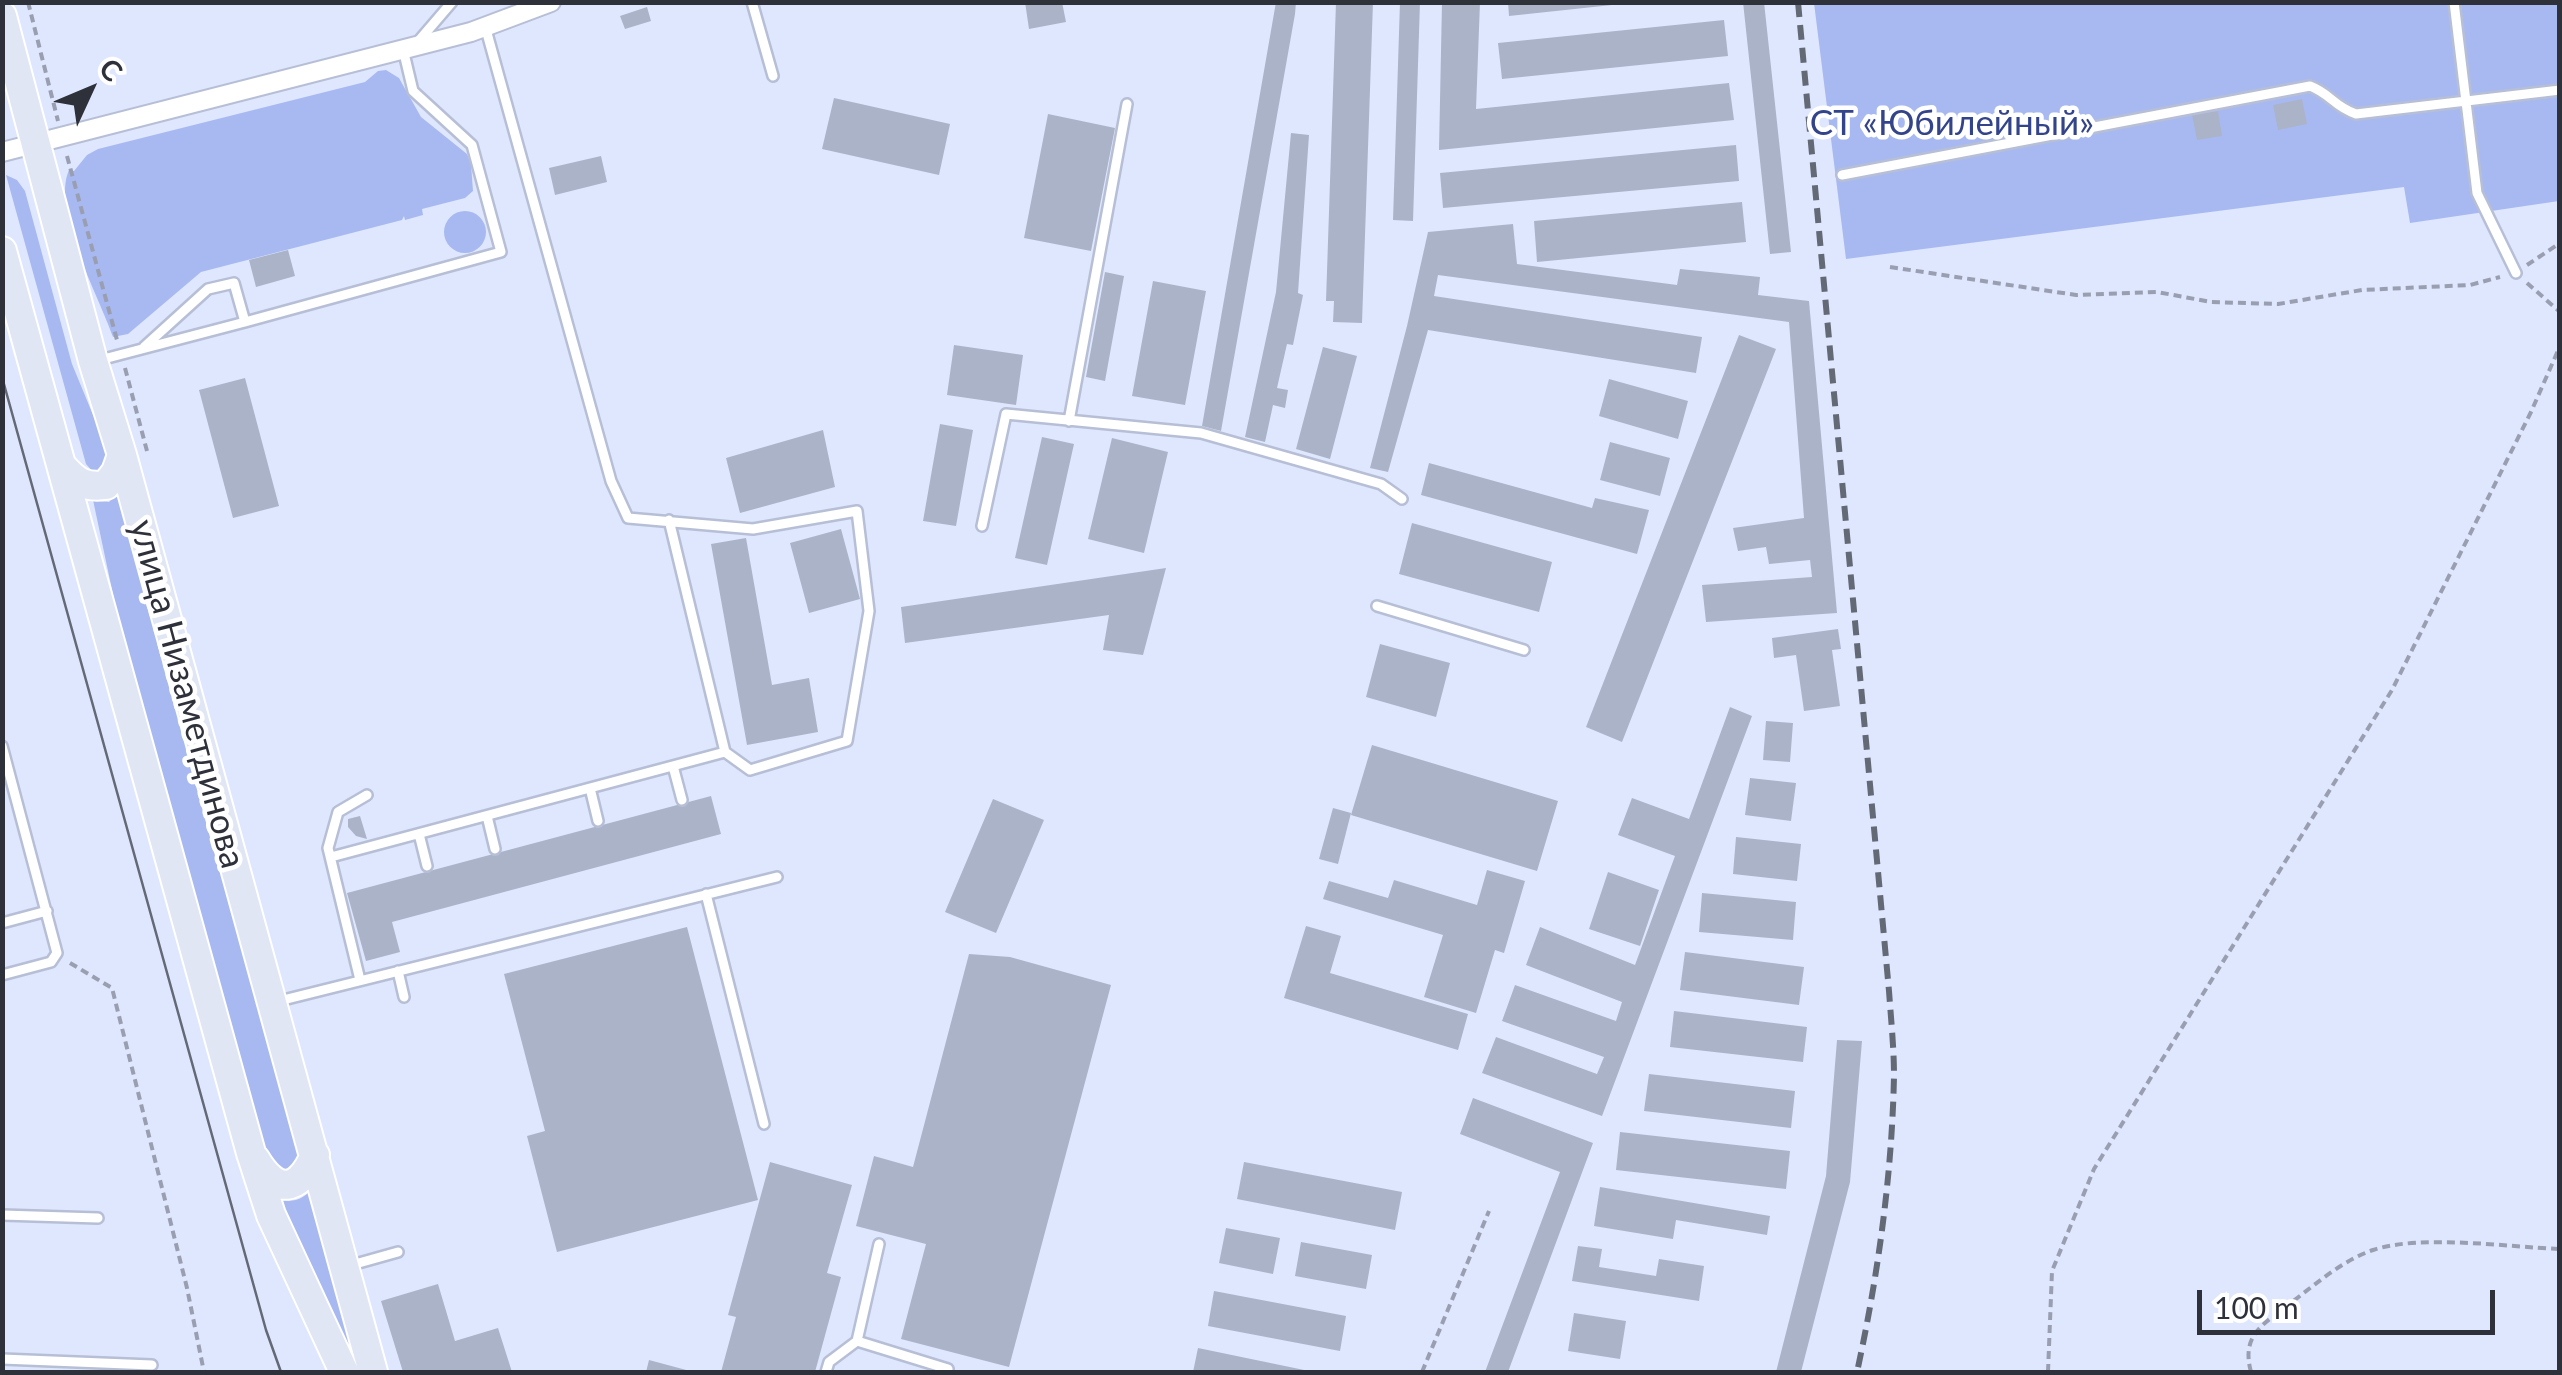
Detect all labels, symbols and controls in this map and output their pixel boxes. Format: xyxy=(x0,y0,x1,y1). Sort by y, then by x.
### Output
north arrow xyxy=(40,40,140,140)
text: С xyxy=(93,51,130,88)
park label: СТ «Юбилейный» xyxy=(1810,103,2094,145)
street label: улица Низаметдинова xyxy=(120,515,254,873)
scale bar xyxy=(2202,1270,2500,1332)
text: 100 m xyxy=(2214,1289,2299,1325)

